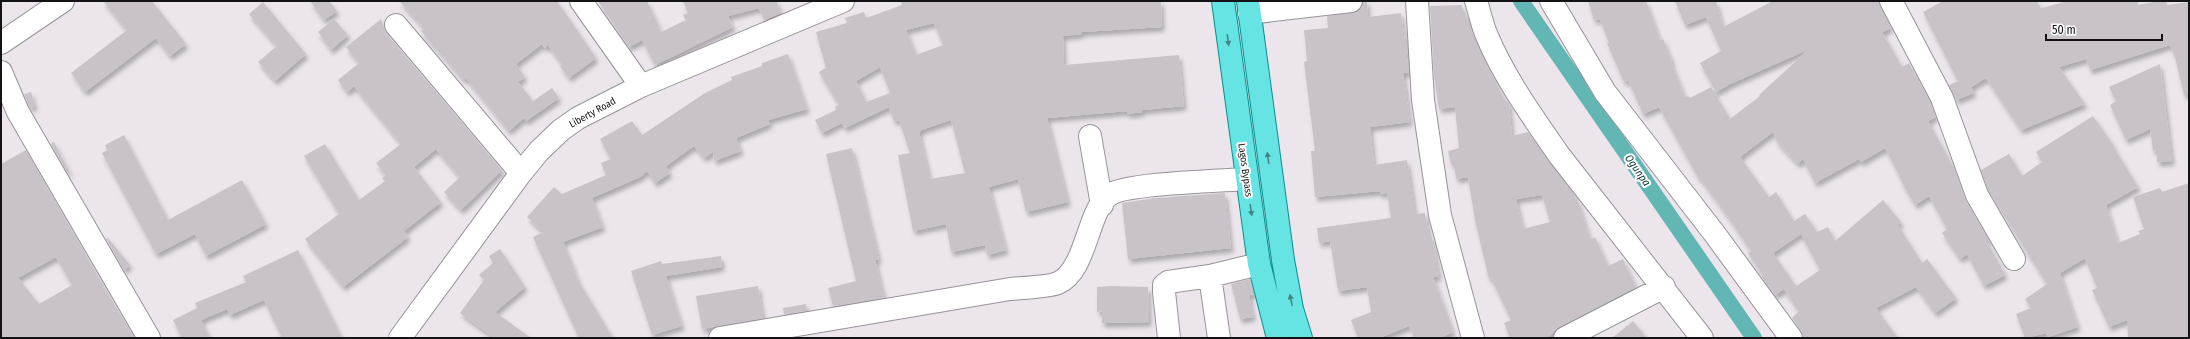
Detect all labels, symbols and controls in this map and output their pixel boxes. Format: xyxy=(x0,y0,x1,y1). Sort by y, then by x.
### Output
scale bar xyxy=(2046,16,2162,42)
text: 50 m xyxy=(2052,23,2076,37)
one-way arrow xyxy=(1225,34,1231,46)
street label: Liberty Road xyxy=(567,95,618,131)
street label: Lagos Bypass xyxy=(1235,143,1255,198)
one-way arrow xyxy=(1265,152,1272,164)
water label: Ogunpa xyxy=(1622,152,1653,189)
one-way arrow xyxy=(1248,204,1254,216)
one-way arrow xyxy=(1287,294,1293,307)

